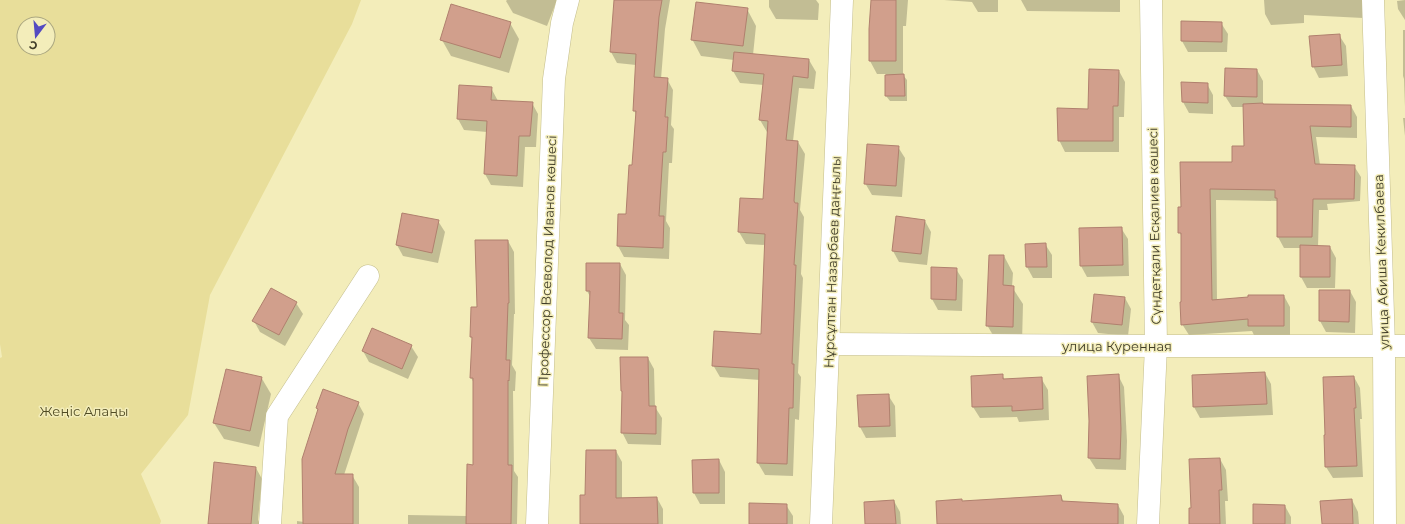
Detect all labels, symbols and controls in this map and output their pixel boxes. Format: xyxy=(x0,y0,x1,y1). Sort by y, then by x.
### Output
north arrow xyxy=(16,16,56,56)
text: С xyxy=(27,38,39,53)
street label: Сүндетқали Есқалиев көшесі xyxy=(1144,127,1164,325)
street label: Профессор Всеволод Иванов көшесі xyxy=(535,135,559,387)
street label: Нұрсұлтан Назарбаев даңғылы xyxy=(820,156,844,368)
street label: улица Абиша Кекилбаева xyxy=(1370,174,1392,351)
street label: улица Куренная xyxy=(1061,338,1172,354)
park label: Жеңіс Алаңы xyxy=(40,403,128,419)

